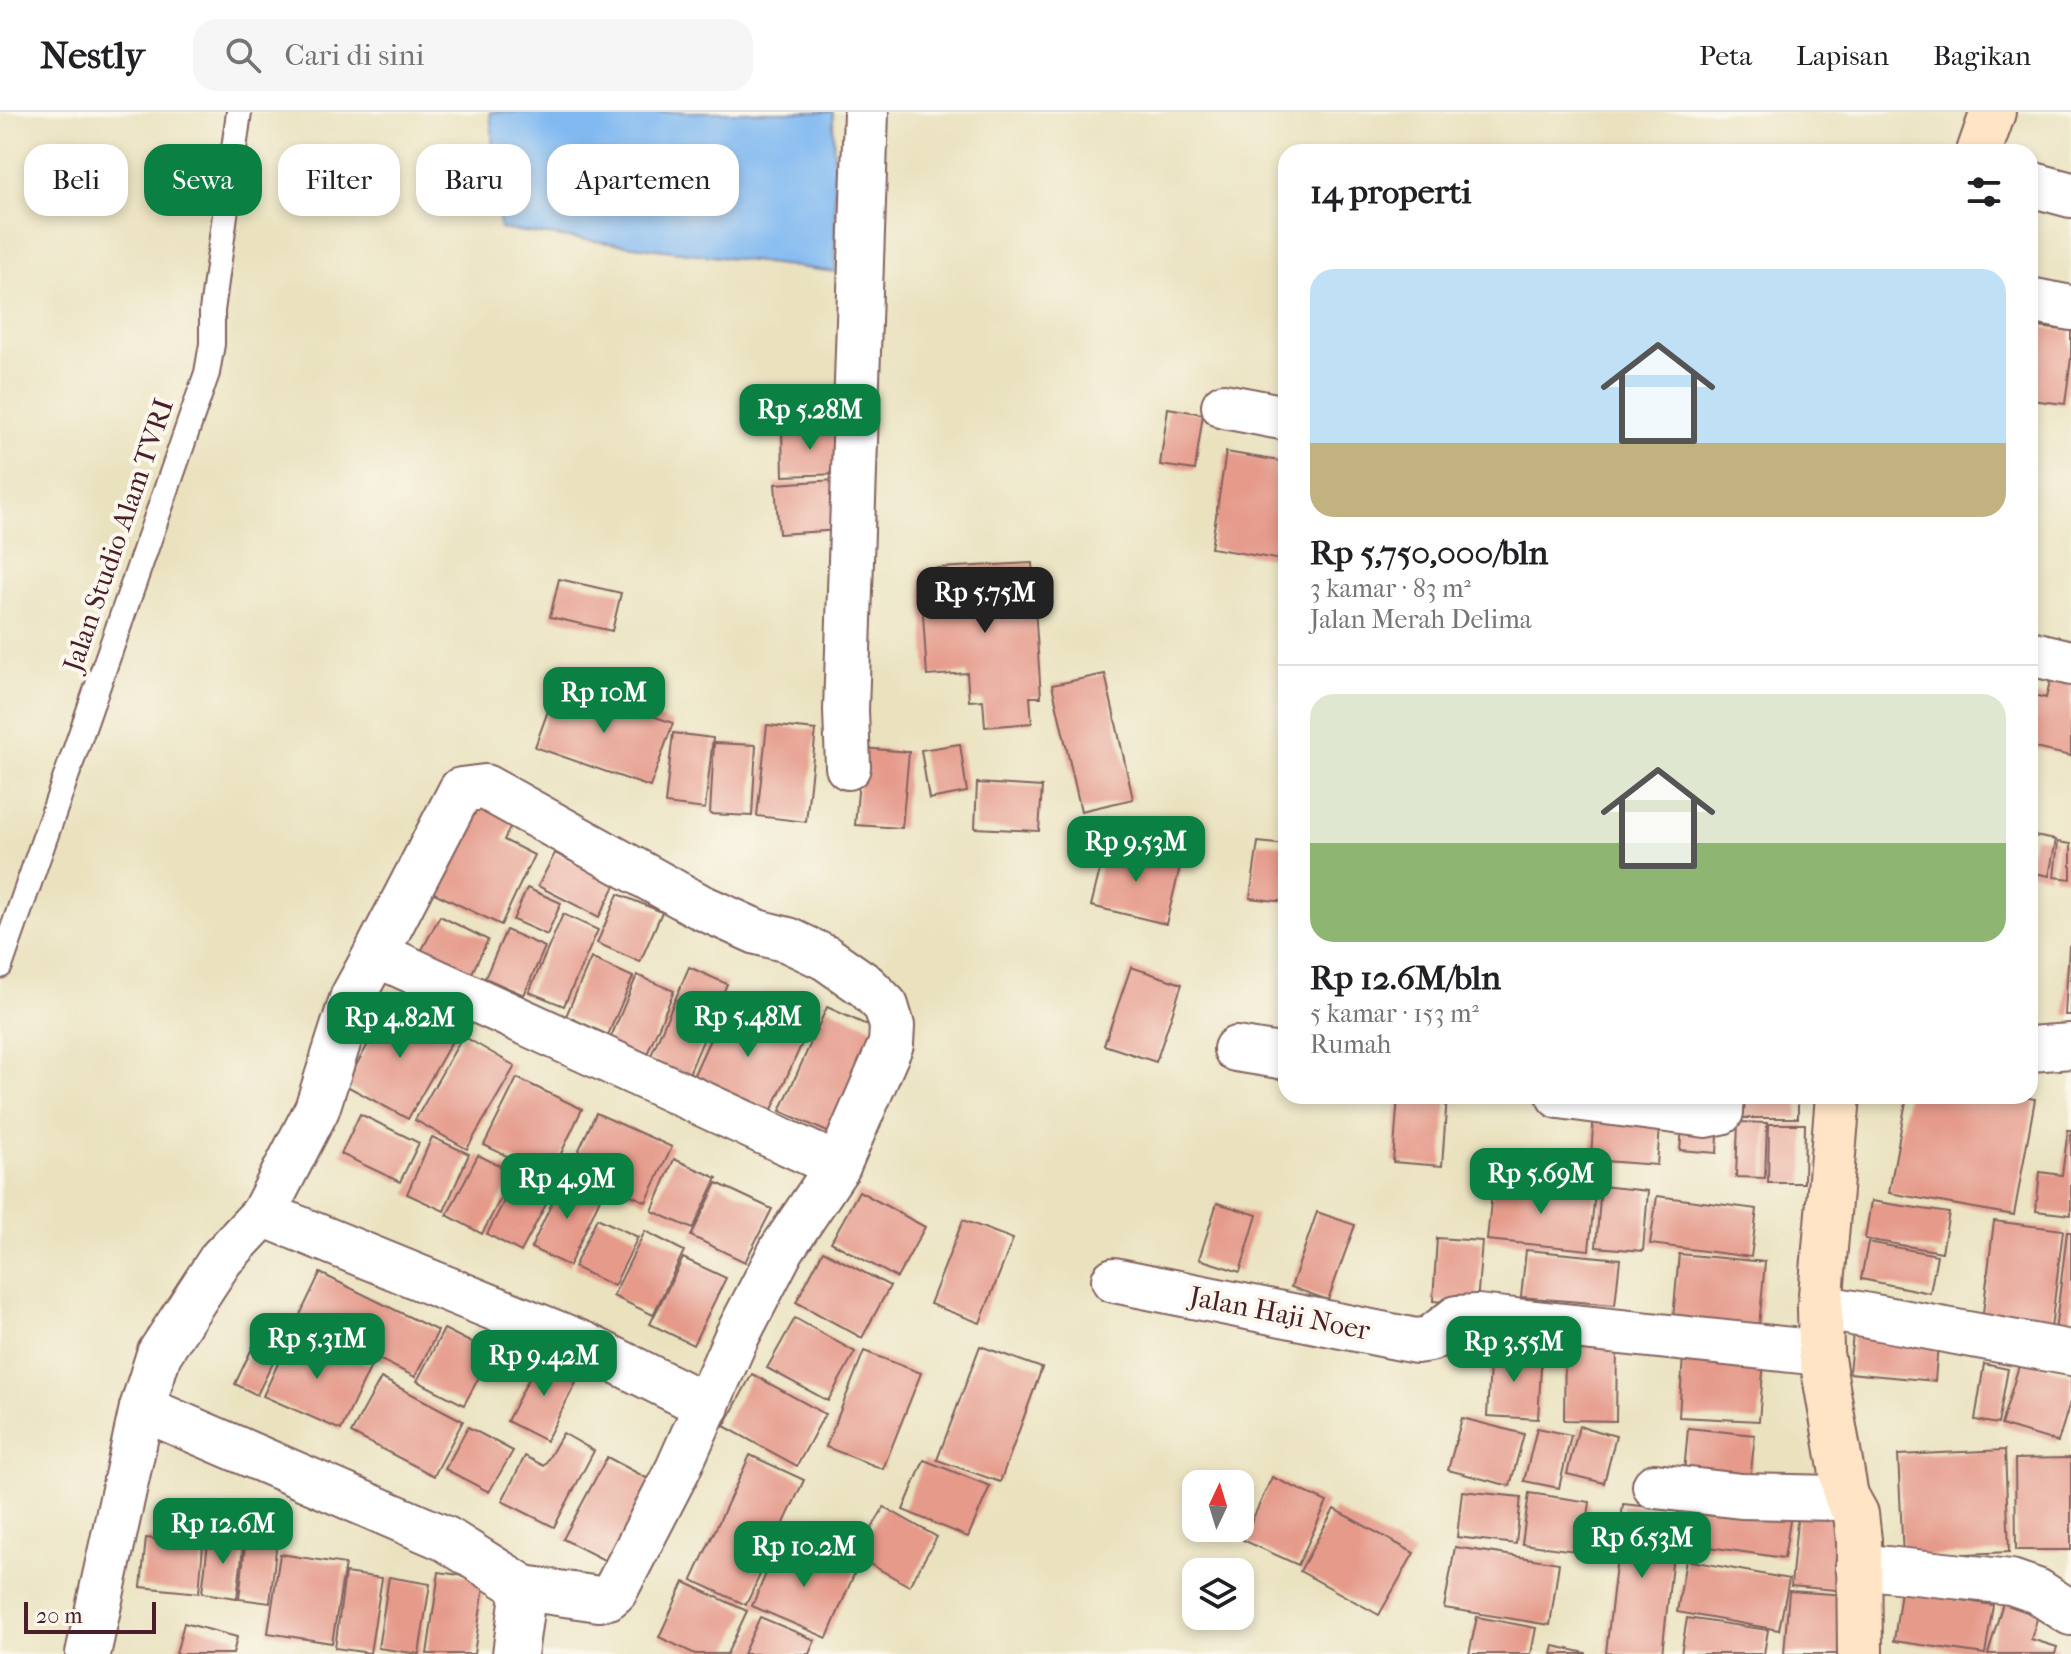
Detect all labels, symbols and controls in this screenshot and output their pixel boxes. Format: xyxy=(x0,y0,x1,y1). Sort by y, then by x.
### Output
search box xyxy=(193,19,753,91)
text: Nestly xyxy=(40,33,145,78)
icon: search xyxy=(221,33,265,77)
text: Cari di sini xyxy=(285,38,424,73)
text: Peta xyxy=(1699,39,1752,72)
text: Lapisan xyxy=(1796,39,1889,72)
text: Bagikan xyxy=(1933,39,2031,72)
chip: Beli xyxy=(24,144,128,216)
chip: Sewa xyxy=(144,144,262,216)
chip: Filter xyxy=(278,144,400,216)
chip: Baru xyxy=(416,144,531,216)
chip: Apartemen xyxy=(547,144,739,216)
icon: filters xyxy=(1962,170,2006,214)
text: 14 properti xyxy=(1310,172,1471,212)
icon: home xyxy=(1586,321,1730,465)
pin: Rp 5.28M xyxy=(727,384,893,452)
street label: Jalan Studio Alam TVRI xyxy=(55,394,180,678)
text: Rp 5.28M xyxy=(758,394,862,425)
text: Rp 5,750,000/bln xyxy=(1310,533,1548,573)
pin: Rp 5.75M xyxy=(902,567,1068,635)
text: 3 kamar · 83 m² xyxy=(1310,573,1471,604)
text: Rp 5.75M xyxy=(935,577,1035,608)
text: Jalan Merah Delima xyxy=(1310,604,1532,635)
pin: Rp 10M xyxy=(539,667,669,735)
text: Rp 10M xyxy=(561,677,647,708)
icon: home xyxy=(1586,746,1730,890)
pin: Rp 9.53M xyxy=(1053,816,1219,884)
text: Rp 9.53M xyxy=(1085,826,1187,857)
text: Rp 12.6M/bln xyxy=(1310,958,1501,998)
pin: Rp 5.48M xyxy=(665,991,831,1059)
pin: Rp 4.82M xyxy=(317,992,483,1060)
text: 5 kamar · 153 m² xyxy=(1310,998,1479,1029)
text: Rp 5.48M xyxy=(694,1001,802,1032)
text: Rp 4.82M xyxy=(345,1002,455,1033)
text: Rumah xyxy=(1310,1029,1391,1060)
pin: Rp 5.69M xyxy=(1458,1148,1624,1216)
pin: Rp 4.9M xyxy=(493,1153,641,1221)
text: Rp 5.69M xyxy=(1488,1158,1594,1189)
text: Rp 4.9M xyxy=(519,1163,615,1194)
street label: Jalan Haji Noer xyxy=(1185,1279,1373,1347)
pin: Rp 5.31M xyxy=(234,1313,400,1381)
pin: Rp 3.55M xyxy=(1431,1316,1597,1384)
text: Rp 5.31M xyxy=(268,1323,366,1354)
text: Rp 3.55M xyxy=(1464,1326,1564,1357)
pin: Rp 9.42M xyxy=(461,1330,627,1398)
text: Rp 9.42M xyxy=(489,1340,599,1371)
north arrow xyxy=(1182,1470,1254,1542)
map controls xyxy=(1182,1470,1254,1630)
pin: Rp 12.6M xyxy=(140,1498,306,1566)
text: Rp 12.6M xyxy=(171,1508,275,1539)
pin: Rp 6.53M xyxy=(1559,1512,1725,1580)
pin: Rp 10.2M xyxy=(721,1521,887,1589)
text: Rp 6.53M xyxy=(1591,1522,1693,1553)
text: Rp 10.2M xyxy=(752,1531,856,1562)
button: layers xyxy=(1182,1558,1254,1630)
scale bar xyxy=(24,1598,156,1634)
text: 20 m xyxy=(36,1603,82,1629)

